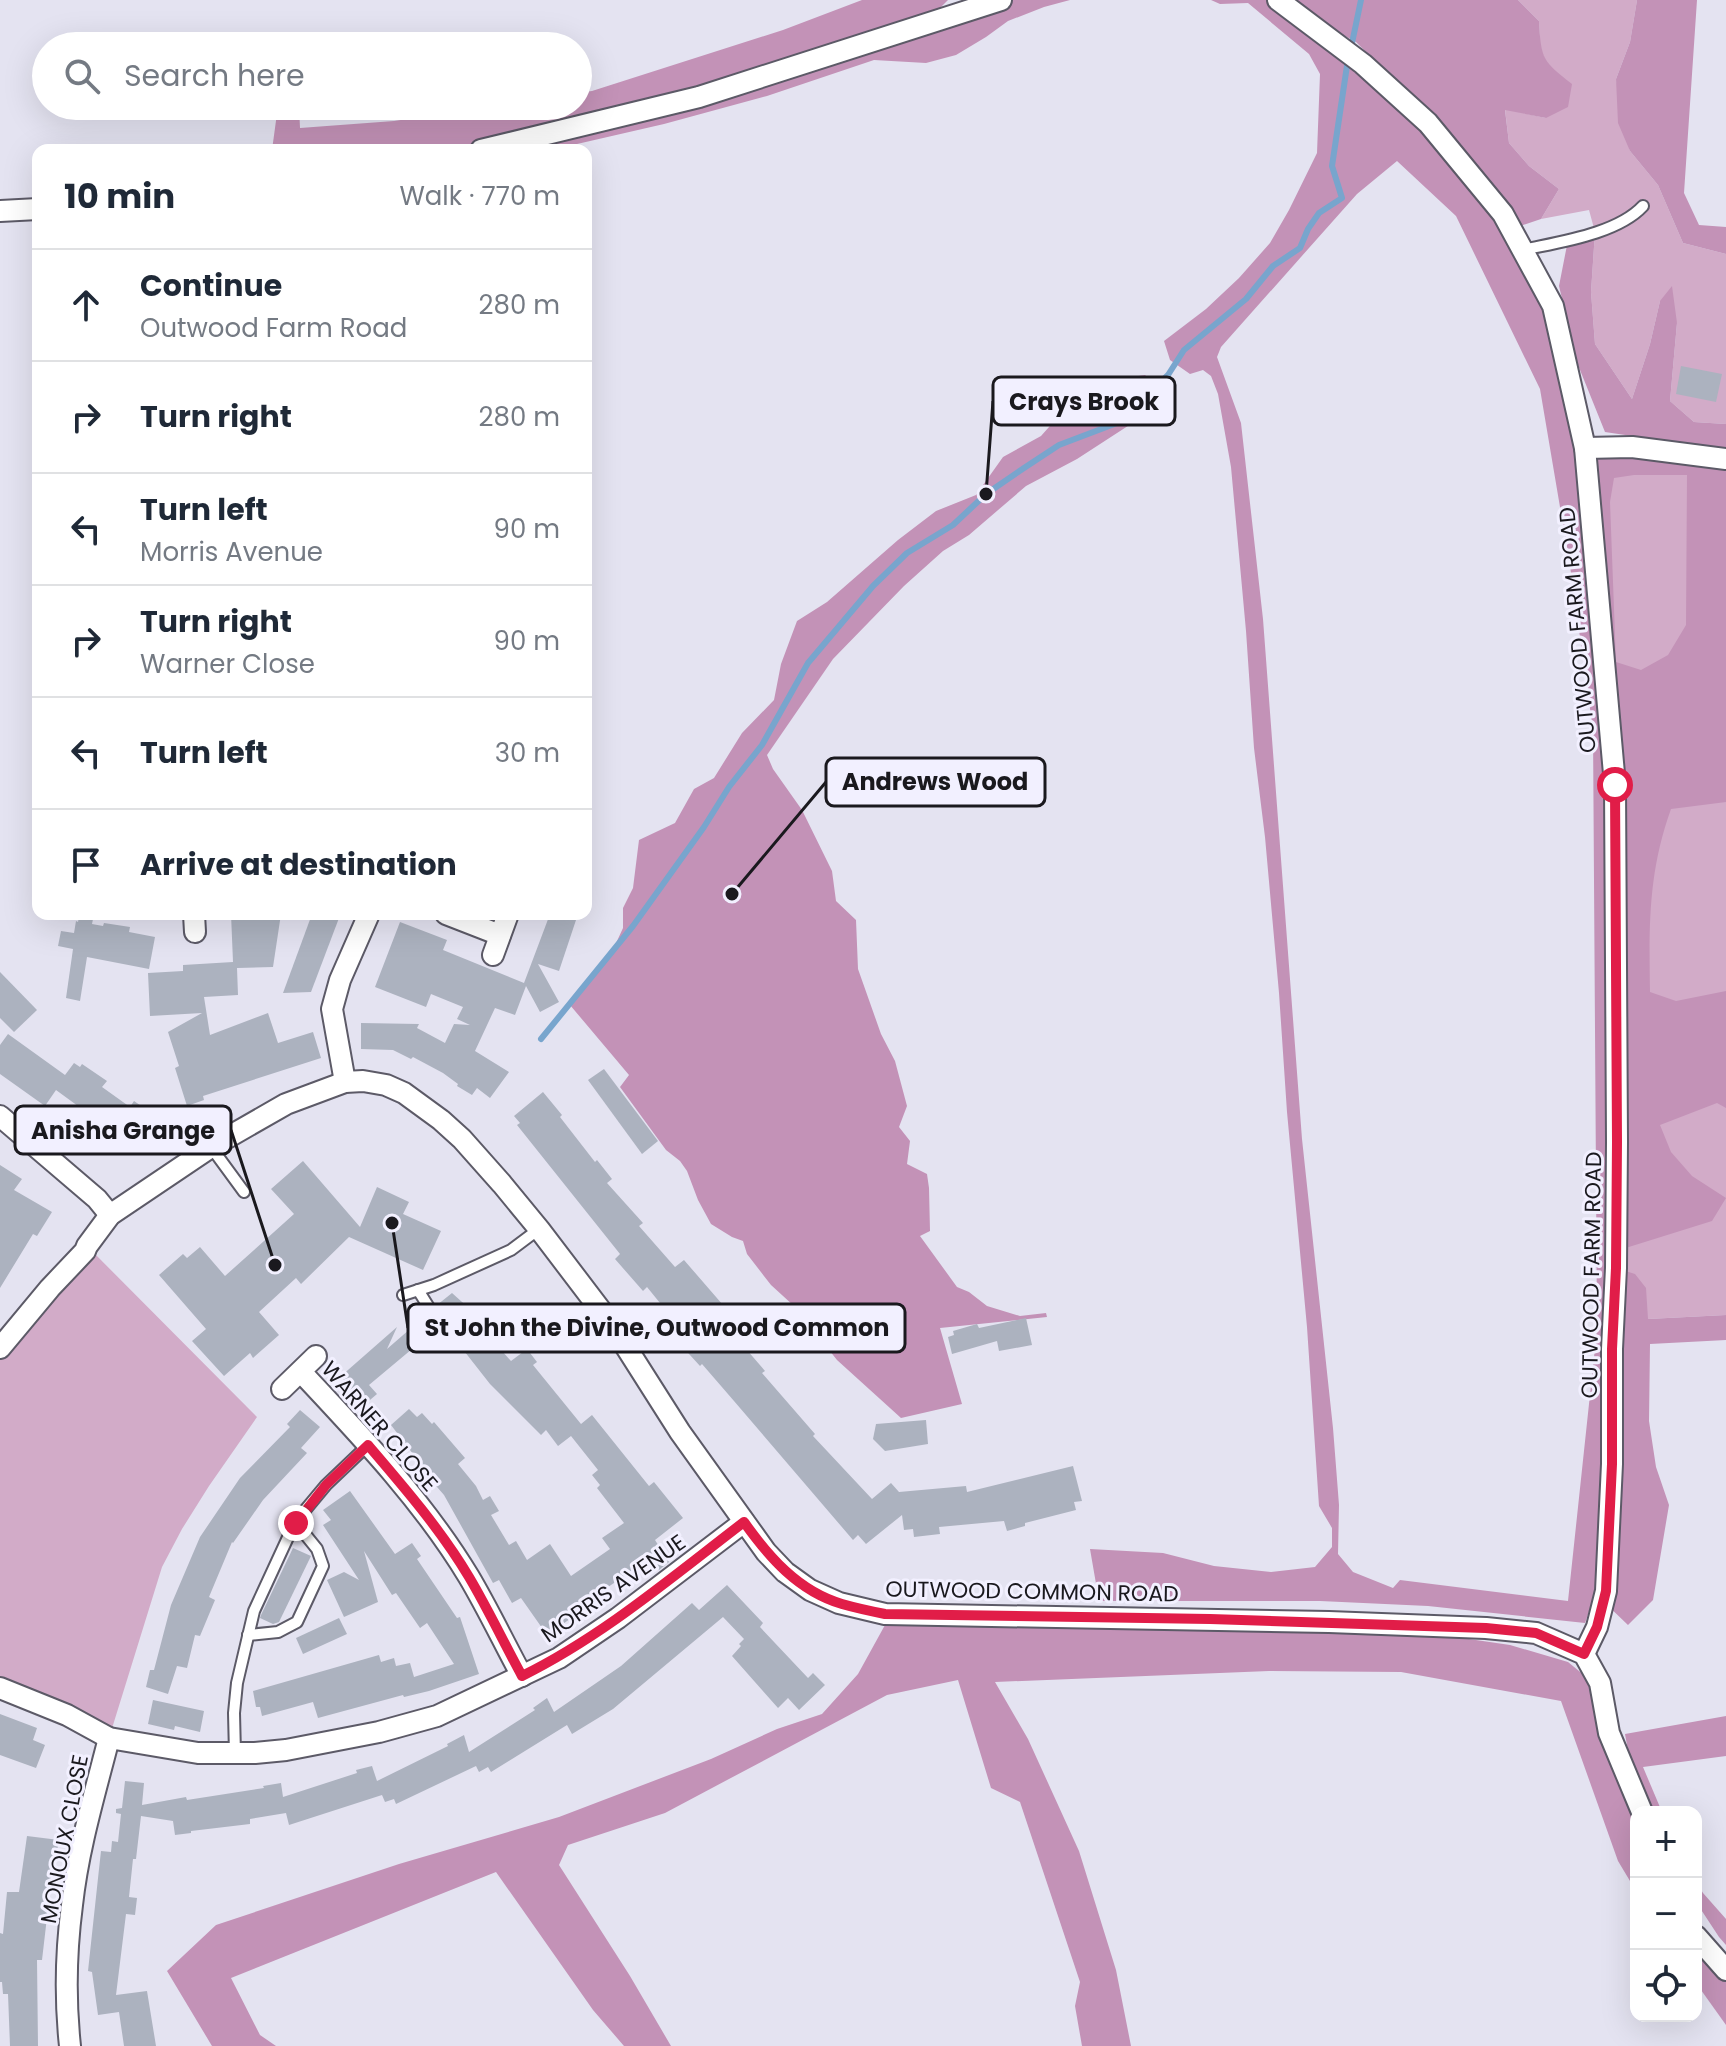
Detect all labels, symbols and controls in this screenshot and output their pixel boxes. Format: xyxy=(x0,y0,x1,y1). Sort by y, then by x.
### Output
search box xyxy=(32,32,592,120)
icon: search xyxy=(60,54,104,98)
text: Search here xyxy=(124,54,305,97)
text: 10 min xyxy=(64,172,175,220)
text: Walk · 770 m xyxy=(399,178,560,214)
text: Continue xyxy=(140,264,282,307)
icon: ahead xyxy=(64,283,108,327)
text: 280 m xyxy=(479,287,560,323)
text: Outwood Farm Road xyxy=(140,310,407,346)
callout: Crays Brook xyxy=(993,377,1175,425)
text: Crays Brook xyxy=(1009,385,1159,418)
icon: right xyxy=(64,395,108,439)
text: Turn right xyxy=(140,395,292,438)
text: 280 m xyxy=(479,399,560,435)
text: Turn left xyxy=(140,488,268,531)
street label: OUTWOOD FARM ROAD xyxy=(1551,506,1604,754)
icon: left xyxy=(64,507,108,551)
text: 90 m xyxy=(494,511,560,547)
text: Morris Avenue xyxy=(140,534,323,570)
text: Turn right xyxy=(140,600,292,643)
icon: right xyxy=(64,619,108,663)
text: 90 m xyxy=(494,623,560,659)
text: Warner Close xyxy=(140,646,315,682)
icon: left xyxy=(64,731,108,775)
text: Turn left xyxy=(140,731,268,774)
text: 30 m xyxy=(495,735,560,771)
callout: Andrews Wood xyxy=(826,758,1045,806)
text: Andrews Wood xyxy=(842,765,1028,798)
route start xyxy=(1597,767,1633,803)
icon: arrive xyxy=(64,843,108,887)
text: Arrive at destination xyxy=(140,843,457,886)
callout: Anisha Grange xyxy=(15,1106,231,1154)
text: Anisha Grange xyxy=(31,1114,215,1147)
street label: OUTWOOD FARM ROAD xyxy=(1574,1151,1609,1399)
callout: St John the Divine, Outwood Common xyxy=(408,1304,905,1352)
text: St John the Divine, Outwood Common xyxy=(425,1311,889,1344)
street label: WARNER CLOSE xyxy=(314,1354,445,1498)
route end xyxy=(278,1505,314,1541)
street label: MORRIS AVENUE xyxy=(535,1527,692,1650)
street label: OUTWOOD COMMON ROAD xyxy=(885,1573,1179,1610)
street label: MONOUX CLOSE xyxy=(33,1752,96,1926)
map controls xyxy=(1630,1806,1702,2022)
button: + xyxy=(1630,1806,1702,1878)
button: − xyxy=(1630,1878,1702,1950)
button: locate xyxy=(1630,1950,1702,2022)

